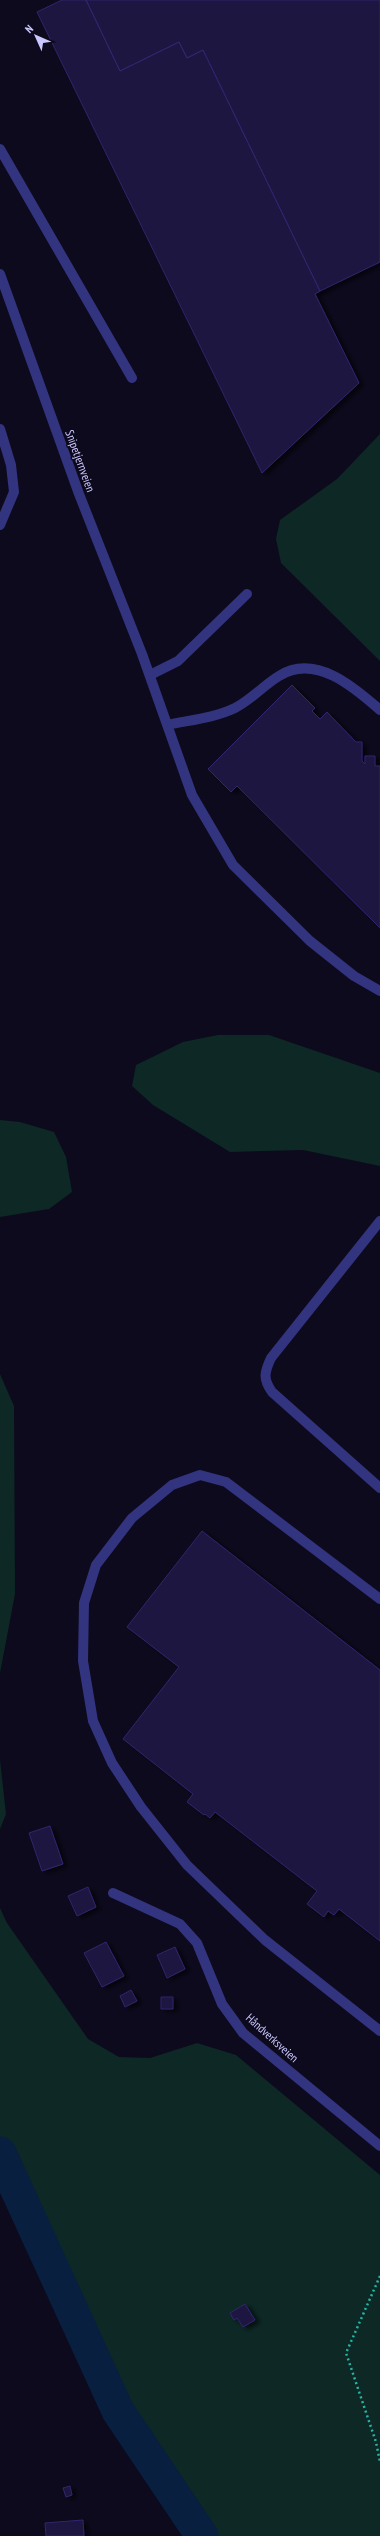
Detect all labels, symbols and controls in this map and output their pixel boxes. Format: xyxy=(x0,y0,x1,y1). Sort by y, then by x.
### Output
north arrow xyxy=(16,16,56,56)
text: N xyxy=(22,22,36,36)
street label: Snipetjernveien xyxy=(62,428,99,494)
street label: Håndverksveien xyxy=(243,2010,302,2065)

